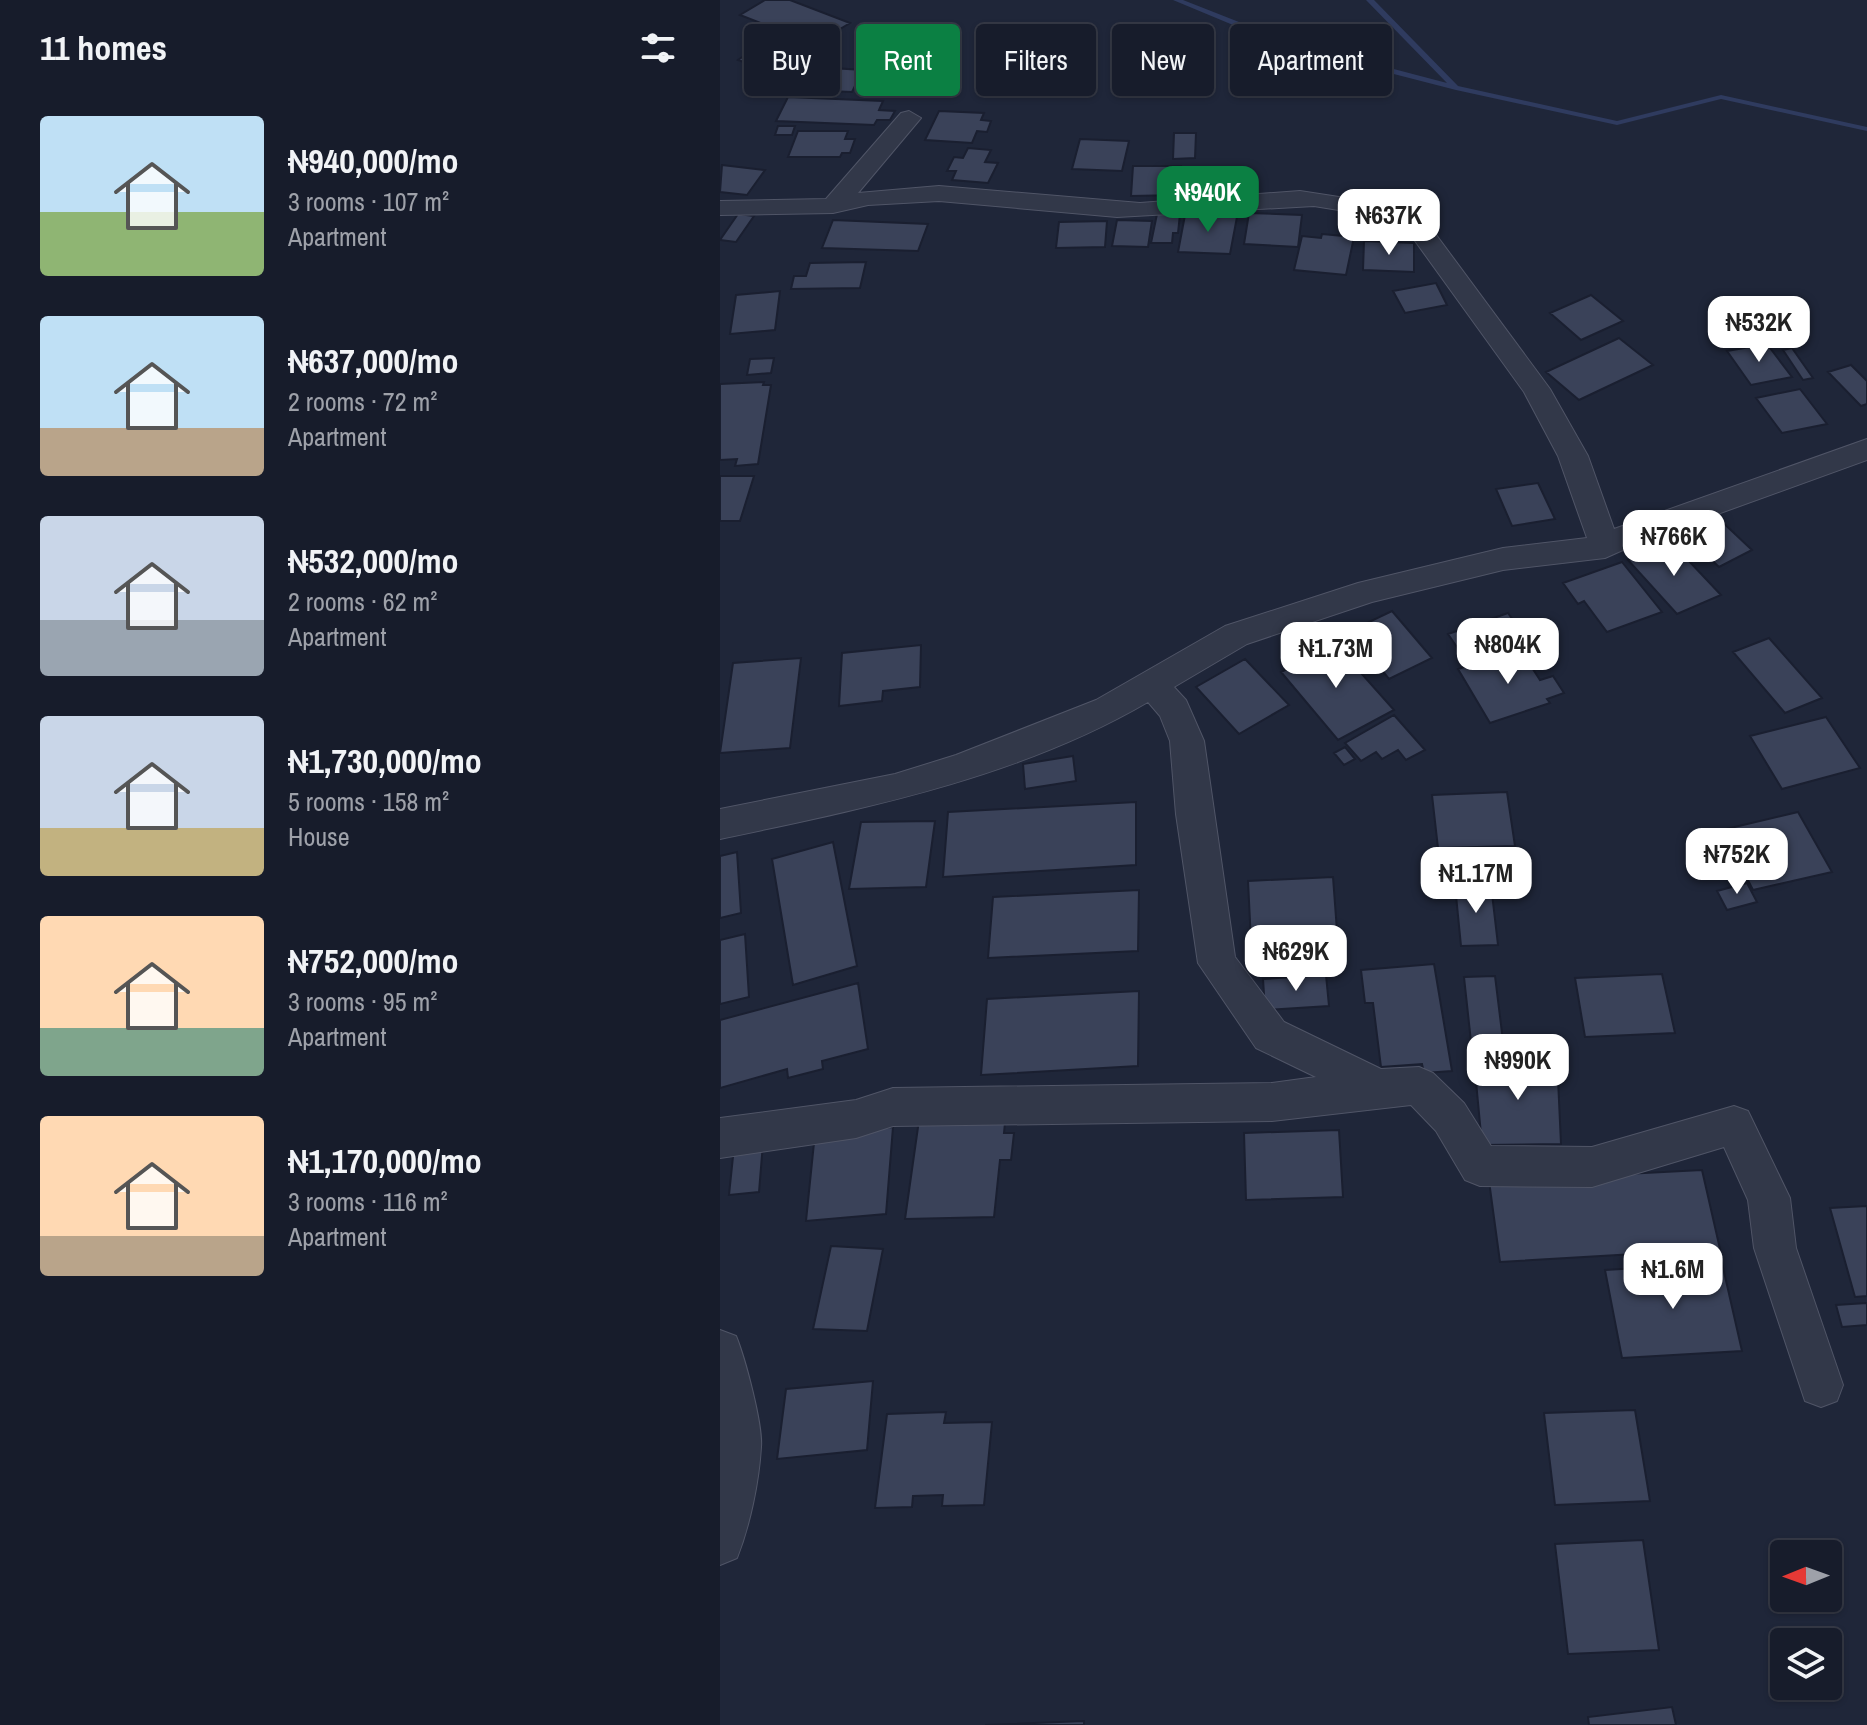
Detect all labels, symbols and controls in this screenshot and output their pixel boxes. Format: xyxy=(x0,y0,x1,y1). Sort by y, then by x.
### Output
chip: Buy xyxy=(744,24,840,96)
chip: Rent xyxy=(856,24,960,96)
chip: Filters xyxy=(976,24,1096,96)
chip: New xyxy=(1112,24,1214,96)
chip: Apartment xyxy=(1230,24,1392,96)
text: 11 homes xyxy=(40,25,167,71)
icon: filters xyxy=(636,26,680,70)
text: ₦940,000/mo xyxy=(288,138,458,184)
icon: home xyxy=(104,148,200,244)
pin: ₦940K xyxy=(1152,166,1264,234)
text: ₦940K xyxy=(1175,174,1241,209)
text: 3 rooms · 107 m² xyxy=(288,184,449,219)
pin: ₦637K xyxy=(1333,189,1445,257)
text: ₦637K xyxy=(1356,197,1422,232)
text: Apartment xyxy=(288,219,386,254)
pin: ₦532K xyxy=(1703,296,1815,364)
text: ₦532K xyxy=(1726,304,1792,339)
text: ₦637,000/mo xyxy=(288,338,458,384)
icon: home xyxy=(104,348,200,444)
text: 2 rooms · 72 m² xyxy=(288,384,437,419)
text: Apartment xyxy=(288,419,386,454)
pin: ₦766K xyxy=(1618,510,1730,578)
text: ₦766K xyxy=(1641,518,1707,553)
text: ₦532,000/mo xyxy=(288,538,458,584)
icon: home xyxy=(104,548,200,644)
text: 2 rooms · 62 m² xyxy=(288,584,437,619)
pin: ₦804K xyxy=(1452,618,1564,686)
text: Apartment xyxy=(288,619,386,654)
pin: ₦1.73M xyxy=(1271,622,1401,690)
text: ₦804K xyxy=(1475,626,1541,661)
text: ₦1.73M xyxy=(1299,630,1373,665)
text: ₦1,730,000/mo xyxy=(288,738,482,784)
icon: home xyxy=(104,748,200,844)
text: 5 rooms · 158 m² xyxy=(288,784,449,819)
text: House xyxy=(288,819,350,854)
pin: ₦752K xyxy=(1681,828,1793,896)
text: ₦752K xyxy=(1704,836,1770,871)
pin: ₦1.17M xyxy=(1411,847,1541,915)
text: ₦1.17M xyxy=(1439,855,1513,890)
pin: ₦629K xyxy=(1240,925,1352,993)
text: ₦629K xyxy=(1263,933,1329,968)
text: ₦752,000/mo xyxy=(288,938,458,984)
icon: home xyxy=(104,948,200,1044)
text: 3 rooms · 95 m² xyxy=(288,984,437,1019)
text: Apartment xyxy=(288,1019,386,1054)
pin: ₦990K xyxy=(1462,1034,1574,1102)
text: ₦990K xyxy=(1485,1042,1551,1077)
text: ₦1,170,000/mo xyxy=(288,1138,482,1184)
icon: home xyxy=(104,1148,200,1244)
text: 3 rooms · 116 m² xyxy=(288,1184,448,1219)
text: Apartment xyxy=(288,1219,386,1254)
pin: ₦1.6M xyxy=(1617,1243,1729,1311)
text: ₦1.6M xyxy=(1642,1251,1704,1286)
north arrow xyxy=(1770,1540,1842,1612)
map controls xyxy=(1770,1540,1842,1700)
button: layers xyxy=(1770,1628,1842,1700)

